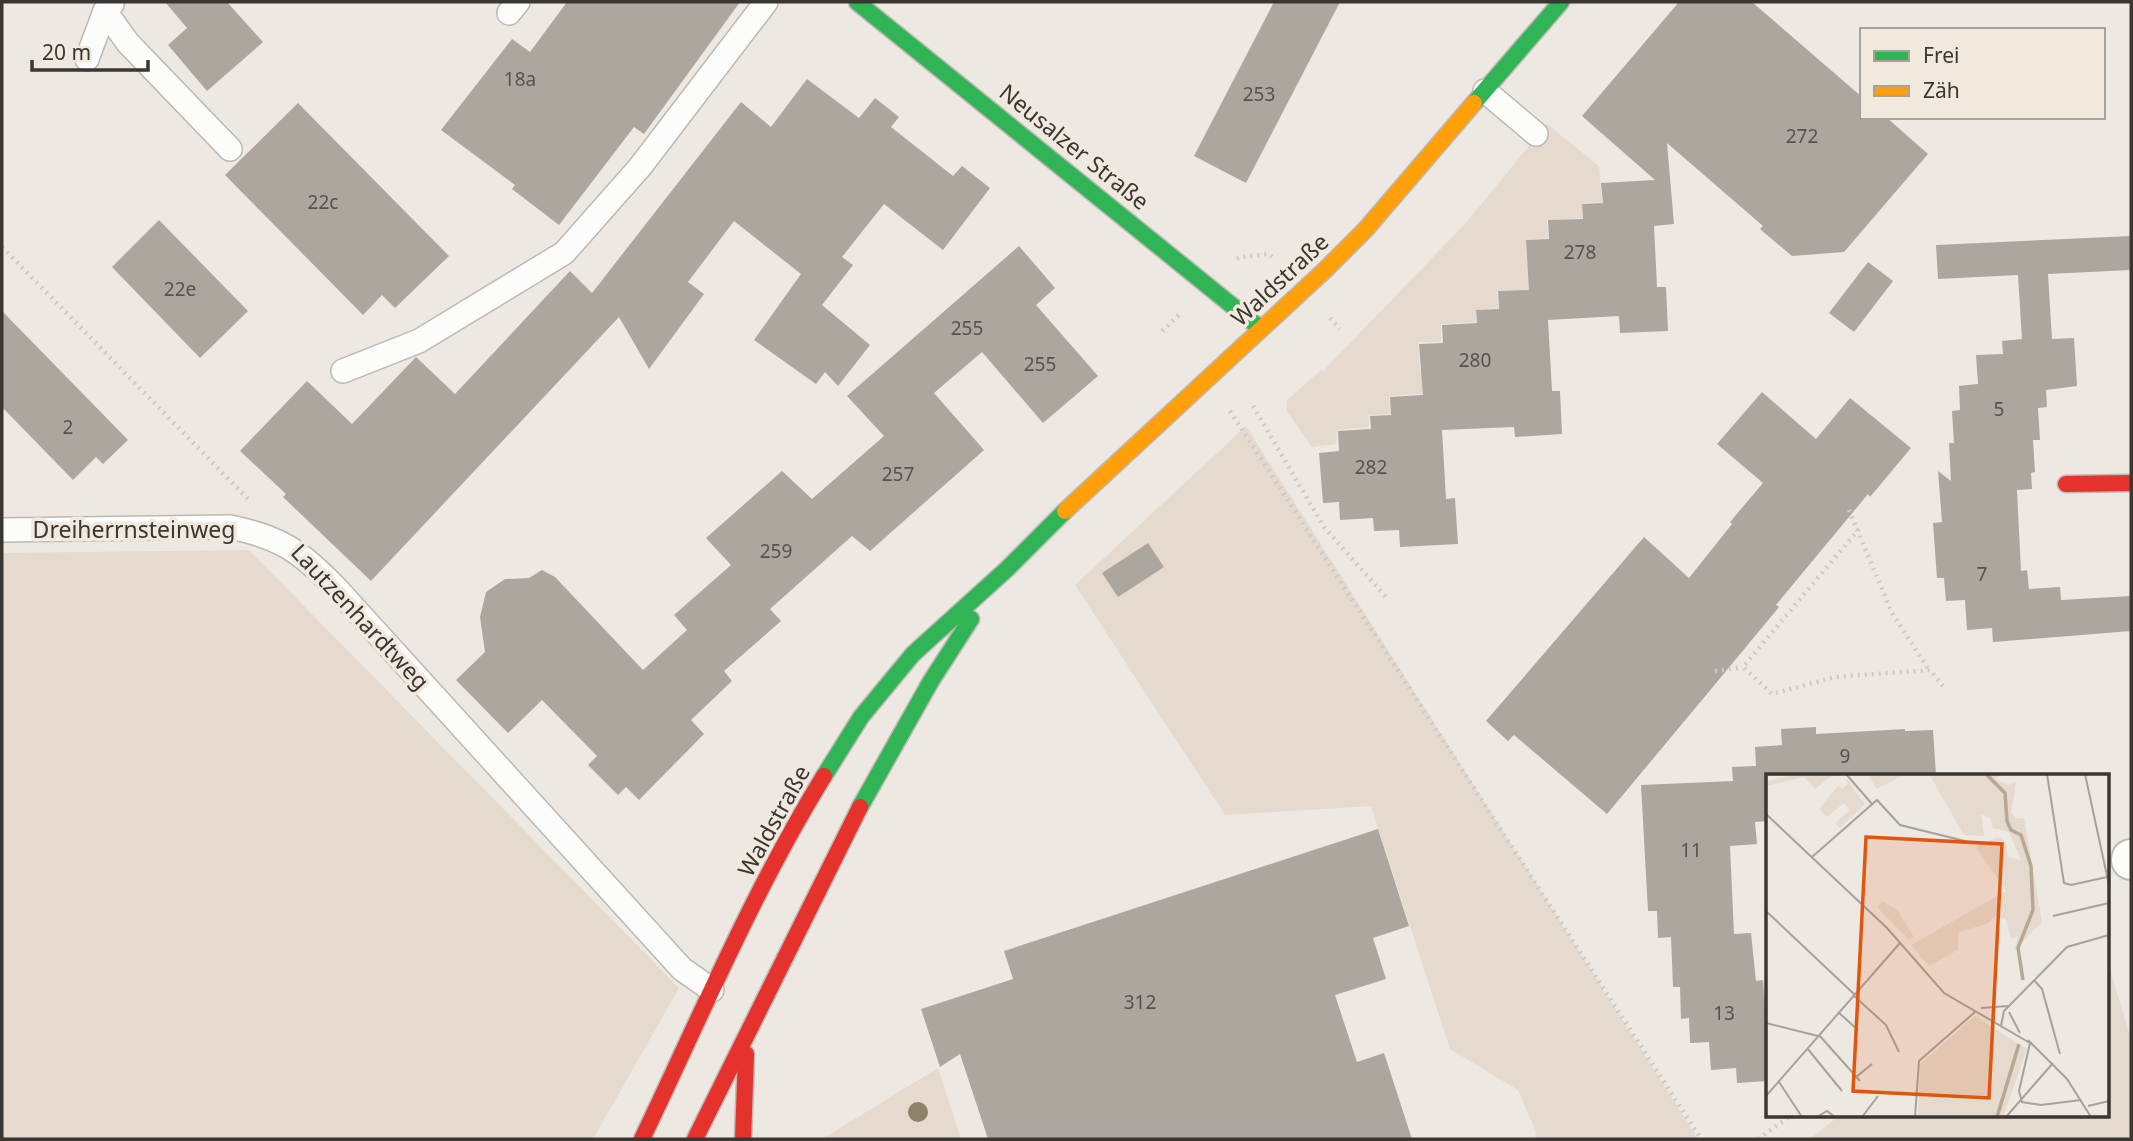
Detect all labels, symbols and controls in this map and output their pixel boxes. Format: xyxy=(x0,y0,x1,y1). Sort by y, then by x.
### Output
scale bar xyxy=(32,28,147,72)
legend xyxy=(1860,28,2105,119)
text: 20 m xyxy=(42,38,91,66)
text: Frei xyxy=(1923,41,1959,69)
house number: 18a xyxy=(504,66,536,92)
street label: Neusalzer Straße xyxy=(993,76,1156,217)
text: Zäh xyxy=(1923,76,1960,104)
house number: 253 xyxy=(1243,81,1275,107)
house number: 272 xyxy=(1786,123,1818,149)
house number: 22c xyxy=(308,189,338,215)
street label: Waldstraße xyxy=(1224,226,1335,333)
house number: 278 xyxy=(1564,239,1596,265)
house number: 22e xyxy=(164,276,196,302)
house number: 255 xyxy=(951,315,983,341)
house number: 280 xyxy=(1459,347,1491,373)
house number: 255 xyxy=(1024,351,1056,377)
house number: 5 xyxy=(1994,396,2004,422)
house number: 2 xyxy=(63,414,73,440)
house number: 282 xyxy=(1355,454,1387,480)
house number: 257 xyxy=(882,461,914,487)
street label: Dreiherrnsteinweg xyxy=(33,513,235,545)
street label: Lautzenhardtweg xyxy=(284,536,437,696)
house number: 259 xyxy=(760,538,792,564)
house number: 7 xyxy=(1977,561,1987,587)
house number: 9 xyxy=(1840,743,1850,769)
street label: Waldstraße xyxy=(729,759,817,882)
inset map xyxy=(1766,774,2108,1116)
house number: 11 xyxy=(1680,837,1702,863)
house number: 312 xyxy=(1124,989,1156,1015)
house number: 13 xyxy=(1713,1000,1735,1026)

